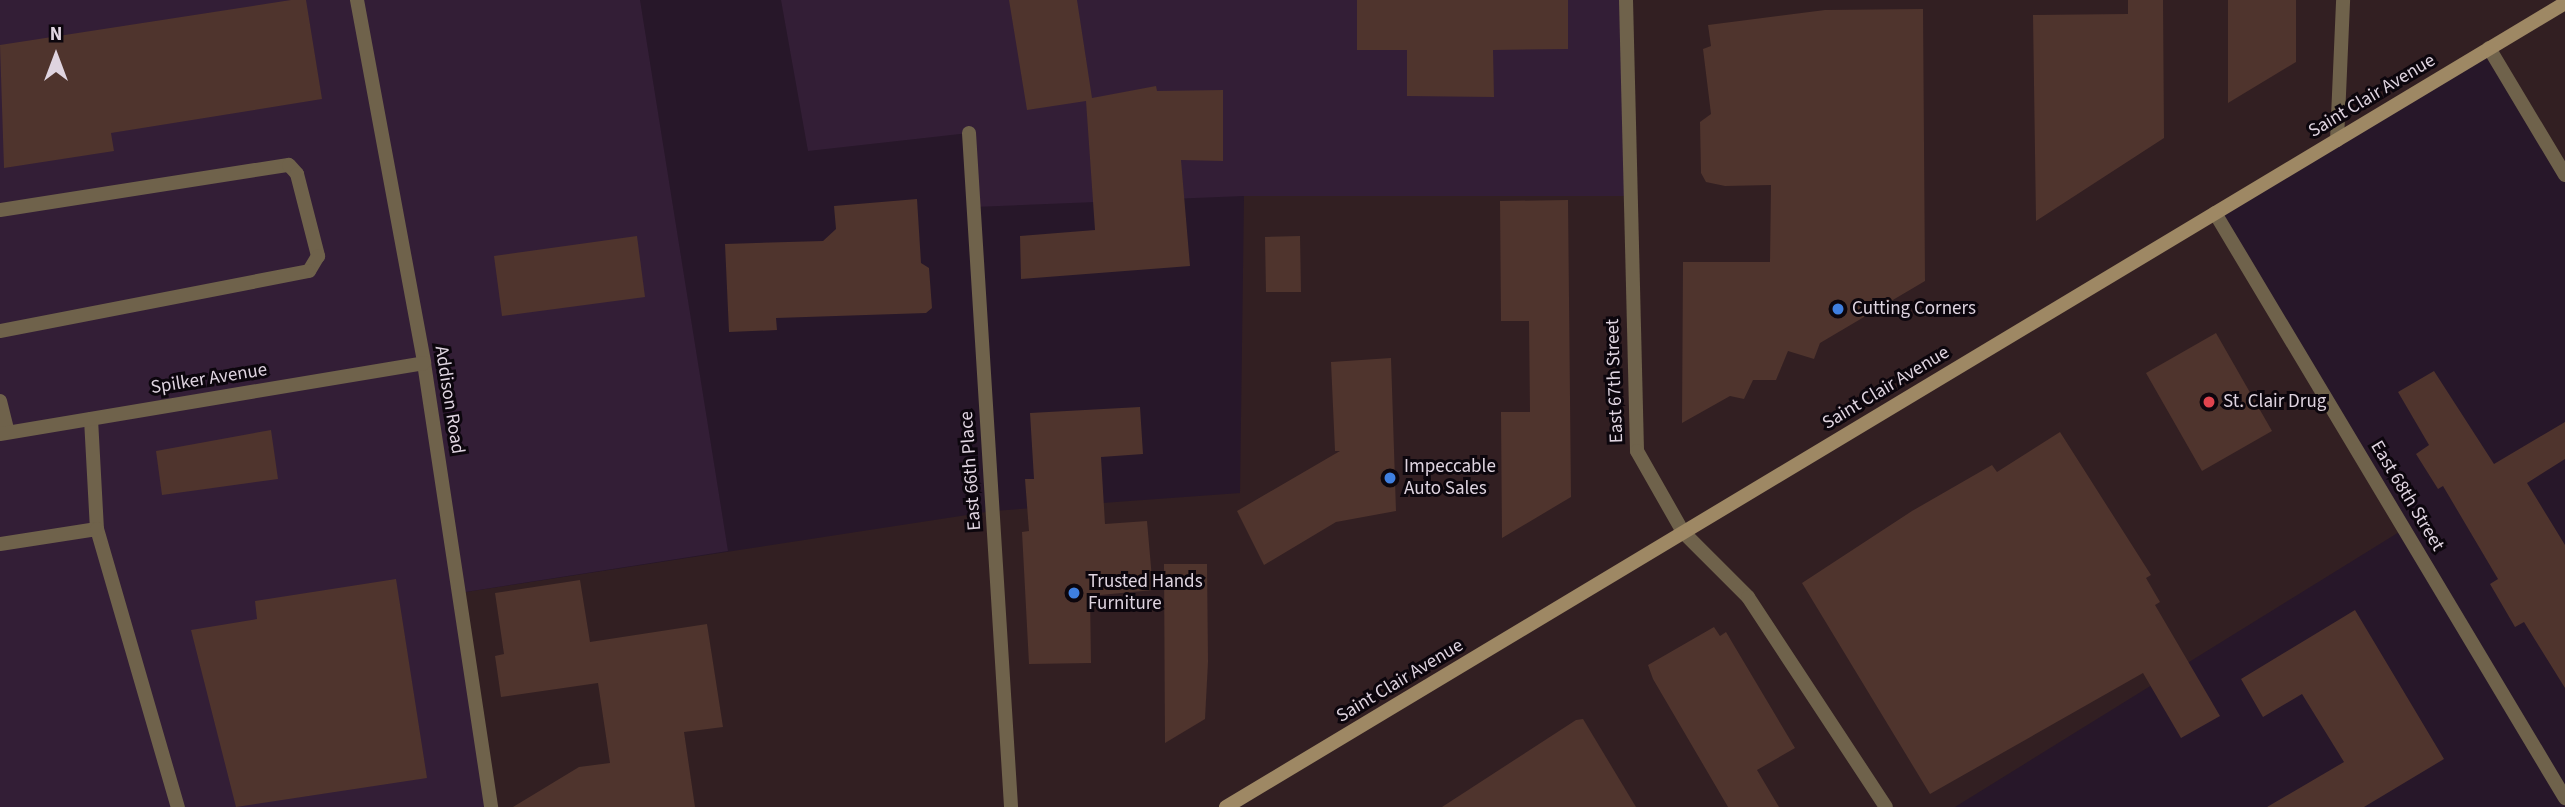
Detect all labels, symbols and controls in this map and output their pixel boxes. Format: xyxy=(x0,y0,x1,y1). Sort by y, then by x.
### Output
north arrow xyxy=(21,21,91,91)
text: N xyxy=(50,21,62,48)
street label: Saint Clair Avenue xyxy=(2304,49,2440,143)
place label: Cutting Corners xyxy=(1852,298,1976,320)
marker: Cutting Corners xyxy=(1830,301,1846,317)
street label: East 67th Street xyxy=(1601,318,1629,444)
street label: Saint Clair Avenue xyxy=(1818,341,1954,435)
street label: Addison Road xyxy=(429,344,469,456)
street label: Spilker Avenue xyxy=(149,359,269,399)
place label: St. Clair Drug xyxy=(2223,391,2326,413)
marker: St. Clair Drug xyxy=(2201,394,2217,410)
street label: East 66th Place xyxy=(955,411,987,531)
street label: East 68th Street xyxy=(2365,437,2449,555)
place label: Impeccable Auto Sales xyxy=(1404,456,1496,500)
marker: Impeccable Auto Sales xyxy=(1382,470,1398,486)
place label: Trusted Hands Furniture xyxy=(1088,571,1203,615)
marker: Trusted Hands Furniture xyxy=(1066,585,1082,601)
street label: Saint Clair Avenue xyxy=(1332,634,1468,728)

